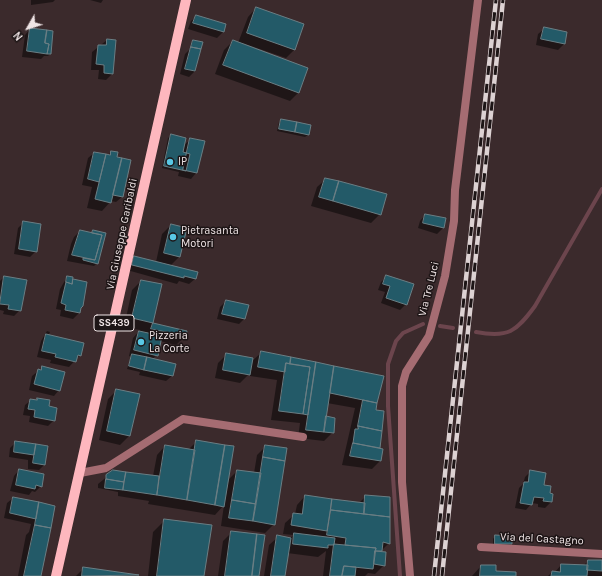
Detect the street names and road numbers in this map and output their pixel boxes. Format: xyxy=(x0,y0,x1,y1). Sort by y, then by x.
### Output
street label: Via Giuseppe Garibaldi xyxy=(104,177,140,291)
street label: Via Tre Luci xyxy=(416,260,442,318)
road number: SS439 xyxy=(94,315,134,331)
street label: Via del Castagno xyxy=(500,530,584,548)

